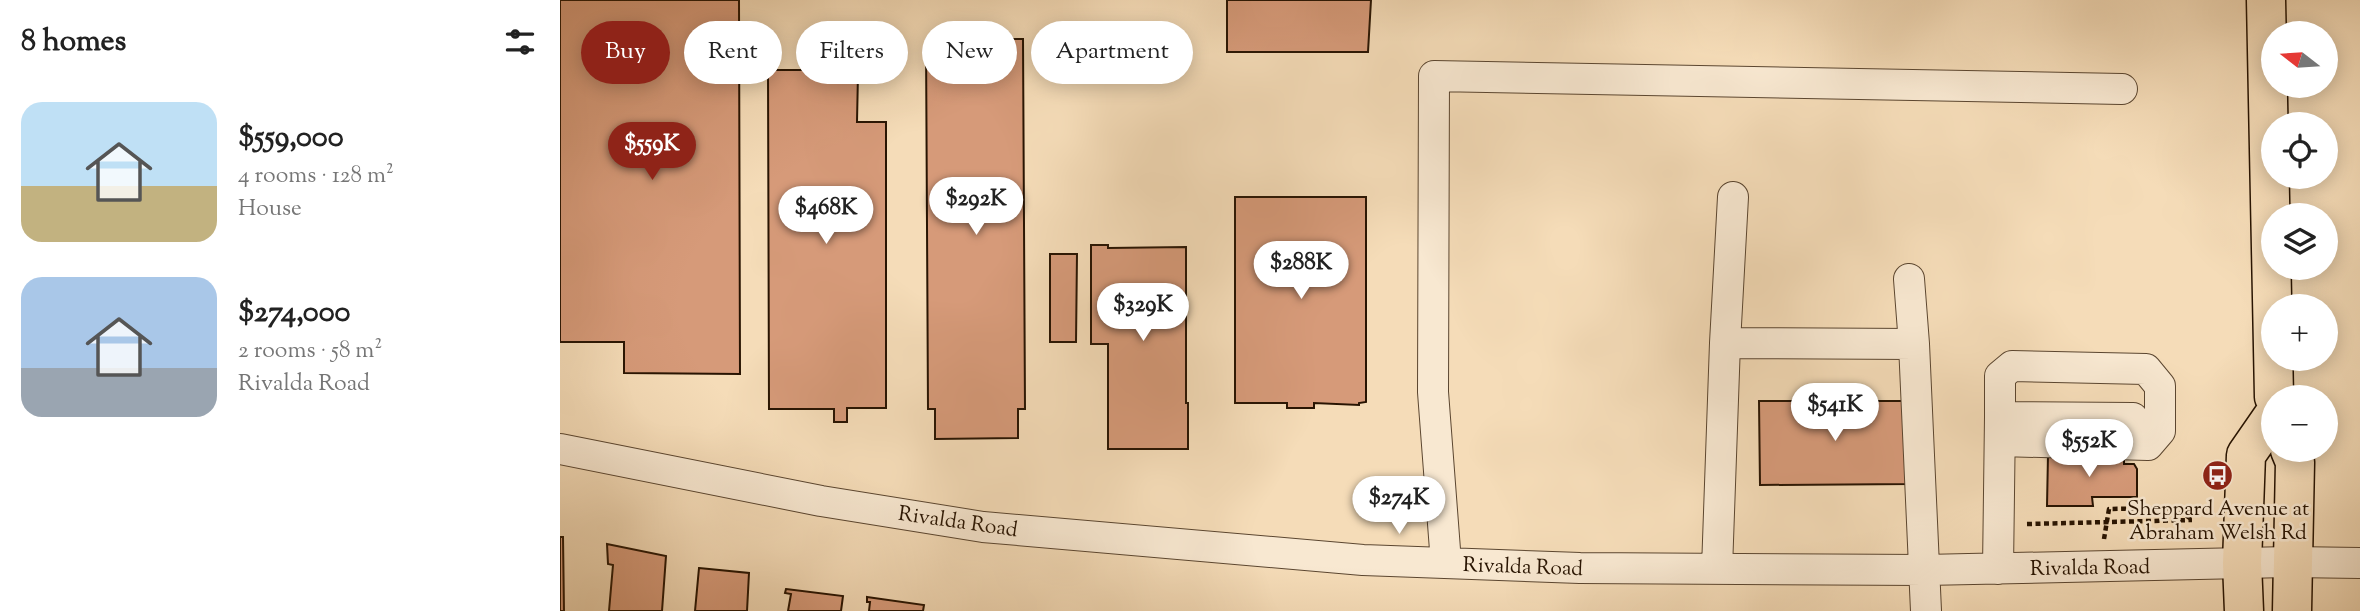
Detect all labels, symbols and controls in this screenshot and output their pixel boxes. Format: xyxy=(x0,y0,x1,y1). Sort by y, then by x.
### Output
text: 8 homes xyxy=(21,21,126,64)
chip: Buy xyxy=(581,21,670,84)
chip: Rent xyxy=(684,21,782,84)
chip: Filters xyxy=(796,21,908,84)
chip: New xyxy=(922,21,1017,84)
chip: Apartment xyxy=(1031,21,1193,84)
north arrow xyxy=(2261,21,2338,98)
map controls xyxy=(2261,21,2338,462)
icon: filters xyxy=(501,23,539,61)
button: locate xyxy=(2261,112,2338,189)
text: $559,000 xyxy=(238,117,344,160)
pin: $559K xyxy=(603,122,701,182)
text: $559K xyxy=(624,128,680,161)
icon: home xyxy=(77,130,161,214)
text: 4 rooms · 128 m² xyxy=(238,160,394,193)
pin: $292K xyxy=(927,177,1025,237)
text: $292K xyxy=(945,183,1007,216)
pin: $468K xyxy=(777,187,875,246)
text: $468K xyxy=(794,192,858,225)
text: House xyxy=(238,193,302,226)
button: layers xyxy=(2261,203,2338,280)
pin: $288K xyxy=(1252,242,1350,301)
text: $288K xyxy=(1270,247,1332,280)
pin: $329K xyxy=(1094,284,1192,343)
text: $329K xyxy=(1113,289,1173,322)
text: $274,000 xyxy=(238,292,350,335)
button: + xyxy=(2261,294,2338,371)
icon: home xyxy=(77,305,161,389)
text: 2 rooms · 58 m² xyxy=(238,335,382,368)
text: Rivalda Road xyxy=(238,368,370,401)
pin: $541K xyxy=(1786,384,1884,443)
button: − xyxy=(2261,385,2338,462)
text: $541K xyxy=(1807,389,1863,422)
pin: $552K xyxy=(2040,420,2138,479)
text: $552K xyxy=(2061,425,2117,458)
bus stop icon: Sheppard Avenue at Abraham Welsh Rd xyxy=(2201,459,2235,493)
pin: $274K xyxy=(1350,476,1448,536)
text: $274K xyxy=(1368,482,1430,515)
place label: Sheppard Avenue at Abraham Welsh Rd xyxy=(2127,495,2309,549)
street label: Rivalda Road xyxy=(896,500,1020,546)
street label: Rivalda Road xyxy=(1462,551,1584,585)
street label: Rivalda Road xyxy=(2030,553,2151,585)

